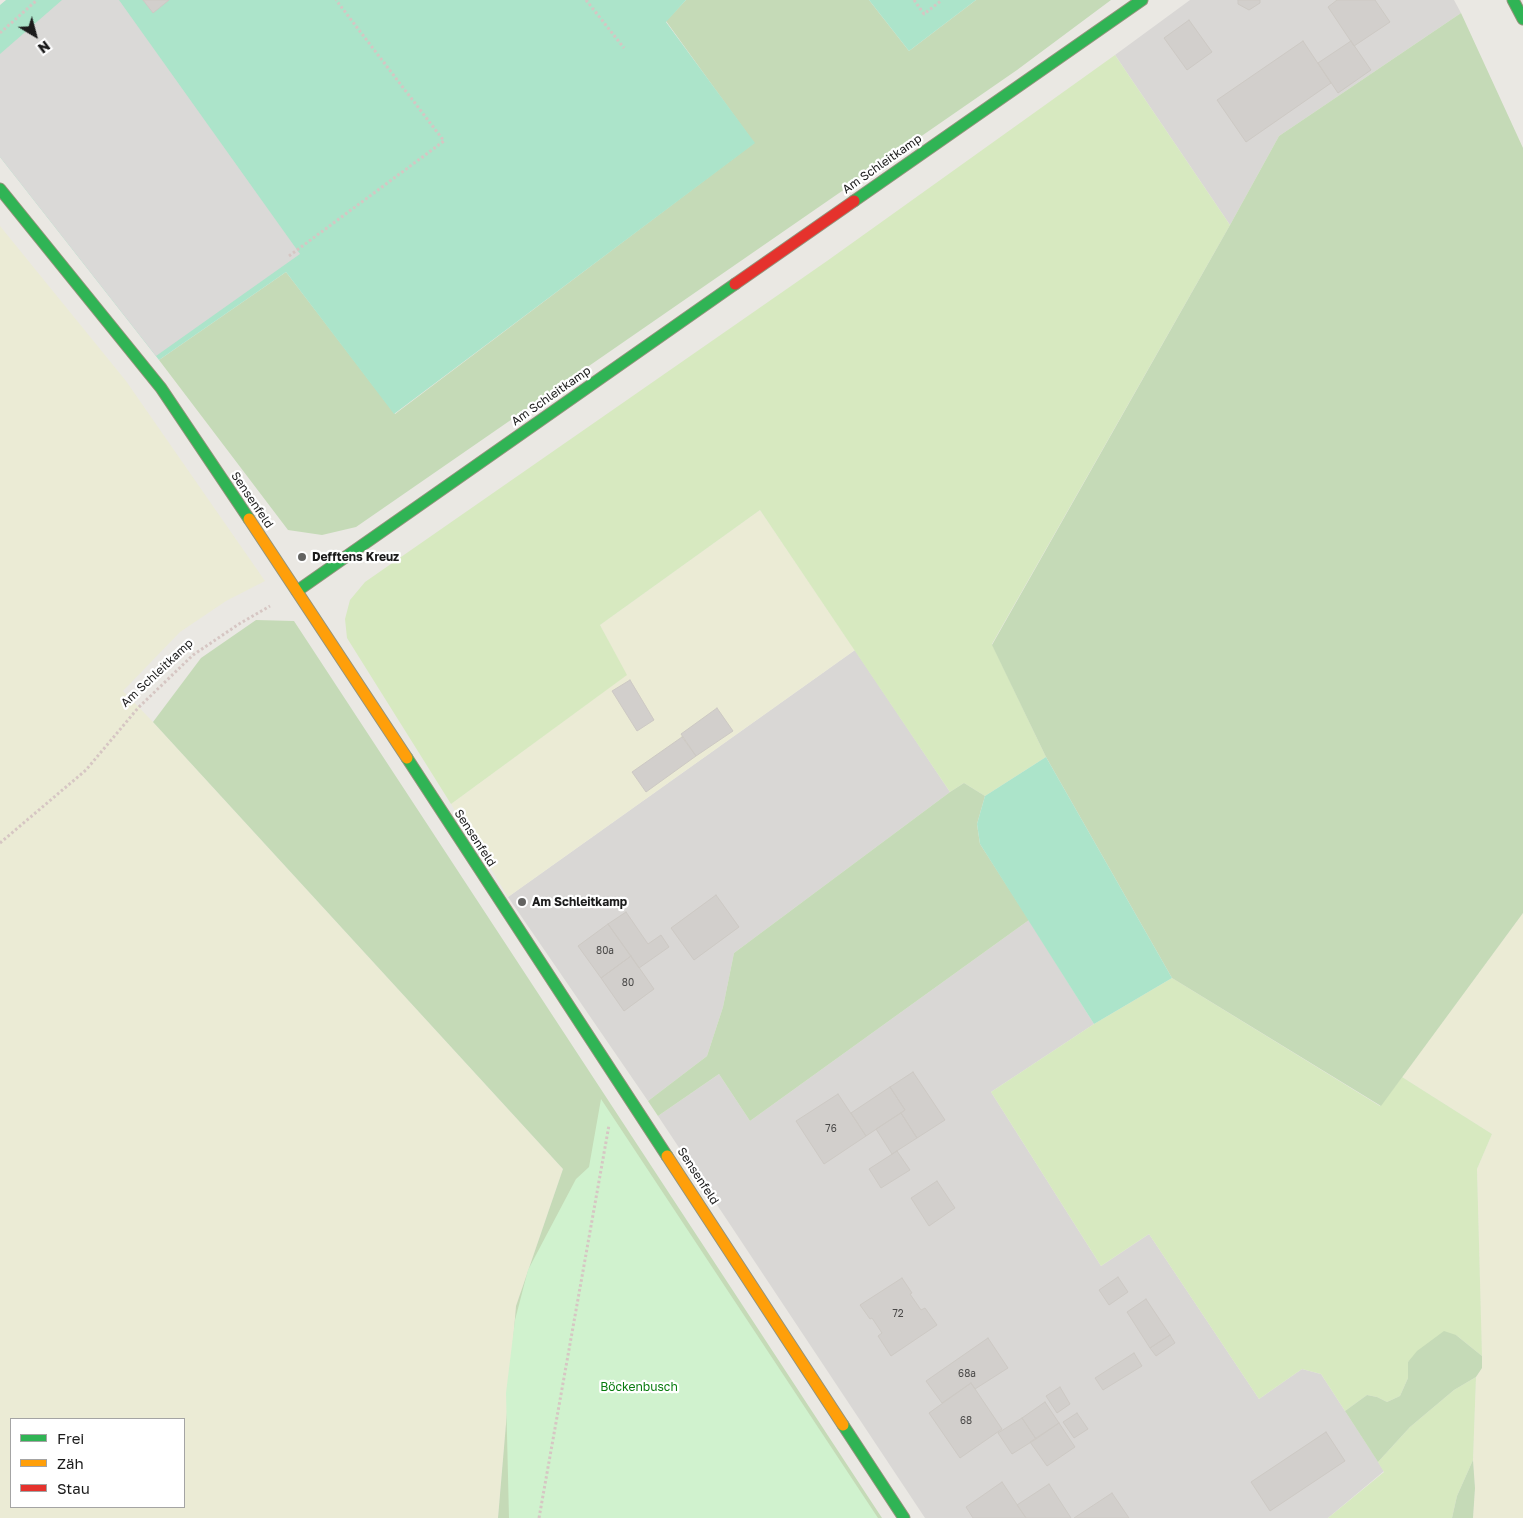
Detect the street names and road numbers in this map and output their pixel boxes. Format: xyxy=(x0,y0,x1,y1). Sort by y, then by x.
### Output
street label: Am Schleitkamp xyxy=(840,131,924,197)
street label: Am Schleitkamp xyxy=(509,363,593,429)
street label: Sensenfeld xyxy=(228,469,276,531)
street label: Am Schleitkamp xyxy=(118,636,196,710)
street label: Sensenfeld xyxy=(451,807,499,869)
street label: Sensenfeld xyxy=(674,1145,722,1207)

